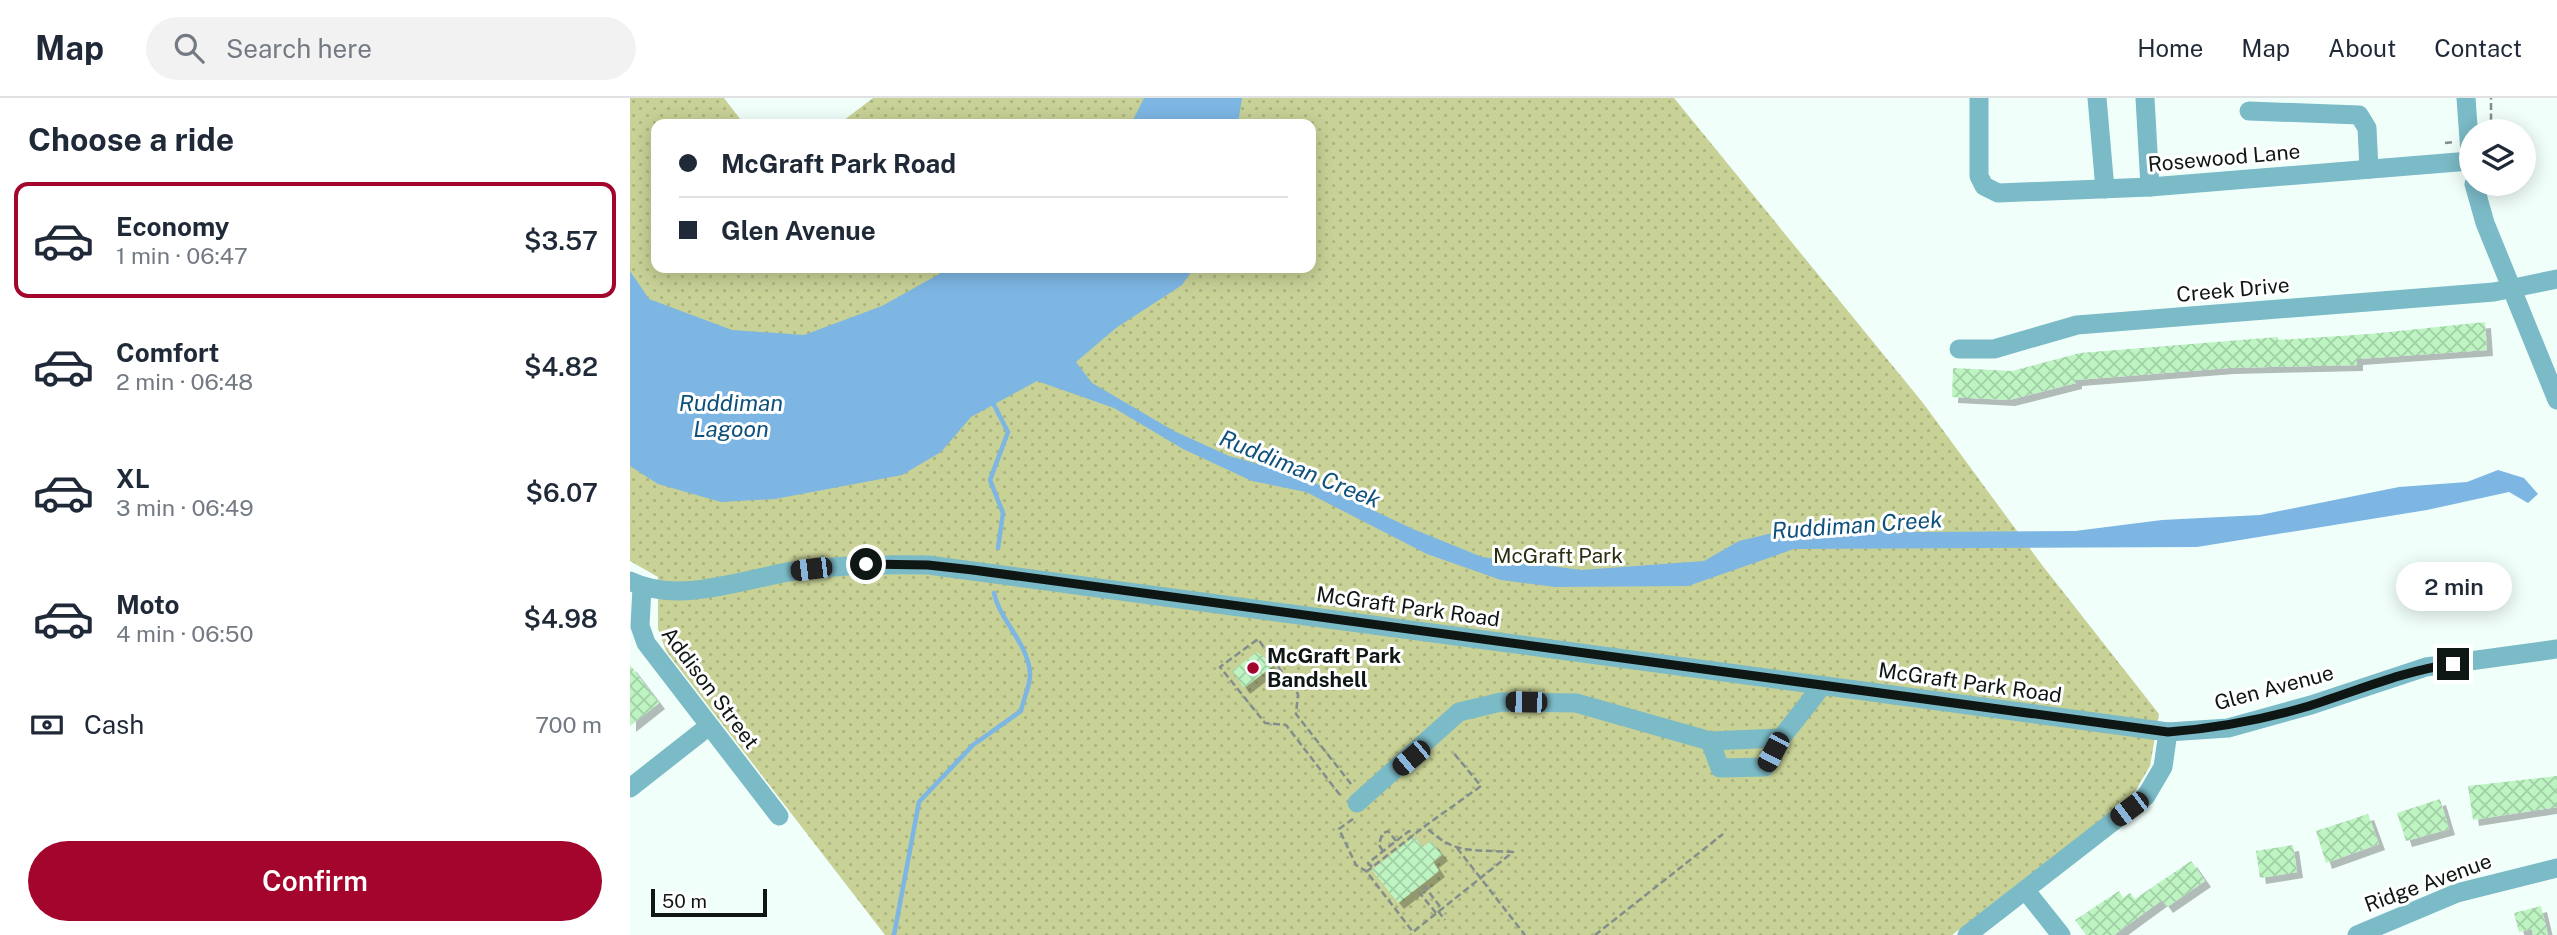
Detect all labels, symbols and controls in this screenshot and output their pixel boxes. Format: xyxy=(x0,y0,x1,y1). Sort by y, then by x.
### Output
search box xyxy=(146,17,636,80)
text: Map xyxy=(35,29,104,67)
icon: search xyxy=(170,29,208,67)
text: Search here xyxy=(226,33,372,64)
text: Home xyxy=(2137,34,2203,62)
text: Map xyxy=(2241,34,2290,62)
text: About xyxy=(2328,34,2396,62)
text: Contact xyxy=(2434,34,2522,62)
map controls xyxy=(2459,119,2536,196)
button: layers xyxy=(2459,119,2536,196)
text: Choose a ride xyxy=(28,121,234,158)
street label: Rosewood Lane xyxy=(2147,138,2301,177)
text: McGraft Park Road xyxy=(721,148,956,179)
icon: car xyxy=(32,209,95,272)
text: Economy xyxy=(116,211,229,242)
text: Glen Avenue xyxy=(721,215,876,246)
text: $3.57 xyxy=(524,225,598,256)
text: 1 min · 06:47 xyxy=(116,242,248,269)
street label: Creek Drive xyxy=(2175,272,2291,307)
icon: car xyxy=(32,335,95,398)
text: Comfort xyxy=(116,337,219,368)
text: $4.82 xyxy=(524,351,598,382)
text: 2 min · 06:48 xyxy=(116,368,253,395)
water label: Ruddiman Lagoon xyxy=(679,389,783,442)
water label: Ruddiman Creek xyxy=(1216,424,1385,513)
icon: car xyxy=(32,461,95,524)
text: XL xyxy=(116,463,150,494)
text: $6.07 xyxy=(525,477,598,508)
text: 3 min · 06:49 xyxy=(116,494,254,521)
water label: Ruddiman Creek xyxy=(1771,505,1944,544)
park label: McGraft Park xyxy=(1493,543,1623,568)
route start xyxy=(850,548,882,580)
car xyxy=(789,556,834,582)
callout: 2 min xyxy=(2395,562,2511,612)
text: 2 min xyxy=(2424,573,2484,600)
street label: McGraft Park Road xyxy=(1315,581,1501,632)
icon: car xyxy=(32,587,95,650)
text: Moto xyxy=(116,589,179,620)
text: $4.98 xyxy=(524,603,598,634)
text: 4 min · 06:50 xyxy=(116,620,254,647)
street label: Addison Street xyxy=(656,622,764,754)
place label: McGraft Park Bandshell xyxy=(1267,643,1401,692)
route end xyxy=(2437,648,2469,680)
street label: McGraft Park Road xyxy=(1877,657,2063,708)
marker: McGraft Park Bandshell xyxy=(1245,660,1261,676)
street label: Glen Avenue xyxy=(2211,660,2336,715)
car xyxy=(1505,691,1548,713)
icon: cash xyxy=(28,706,66,744)
text: Cash xyxy=(84,709,144,740)
text: 700 m xyxy=(535,711,602,738)
car xyxy=(1754,729,1793,775)
car xyxy=(1389,736,1434,780)
car xyxy=(2106,788,2153,830)
button: Confirm xyxy=(28,841,602,921)
street label: Ridge Avenue xyxy=(2361,848,2495,917)
scale bar xyxy=(651,886,766,918)
text: 50 m xyxy=(662,890,707,912)

